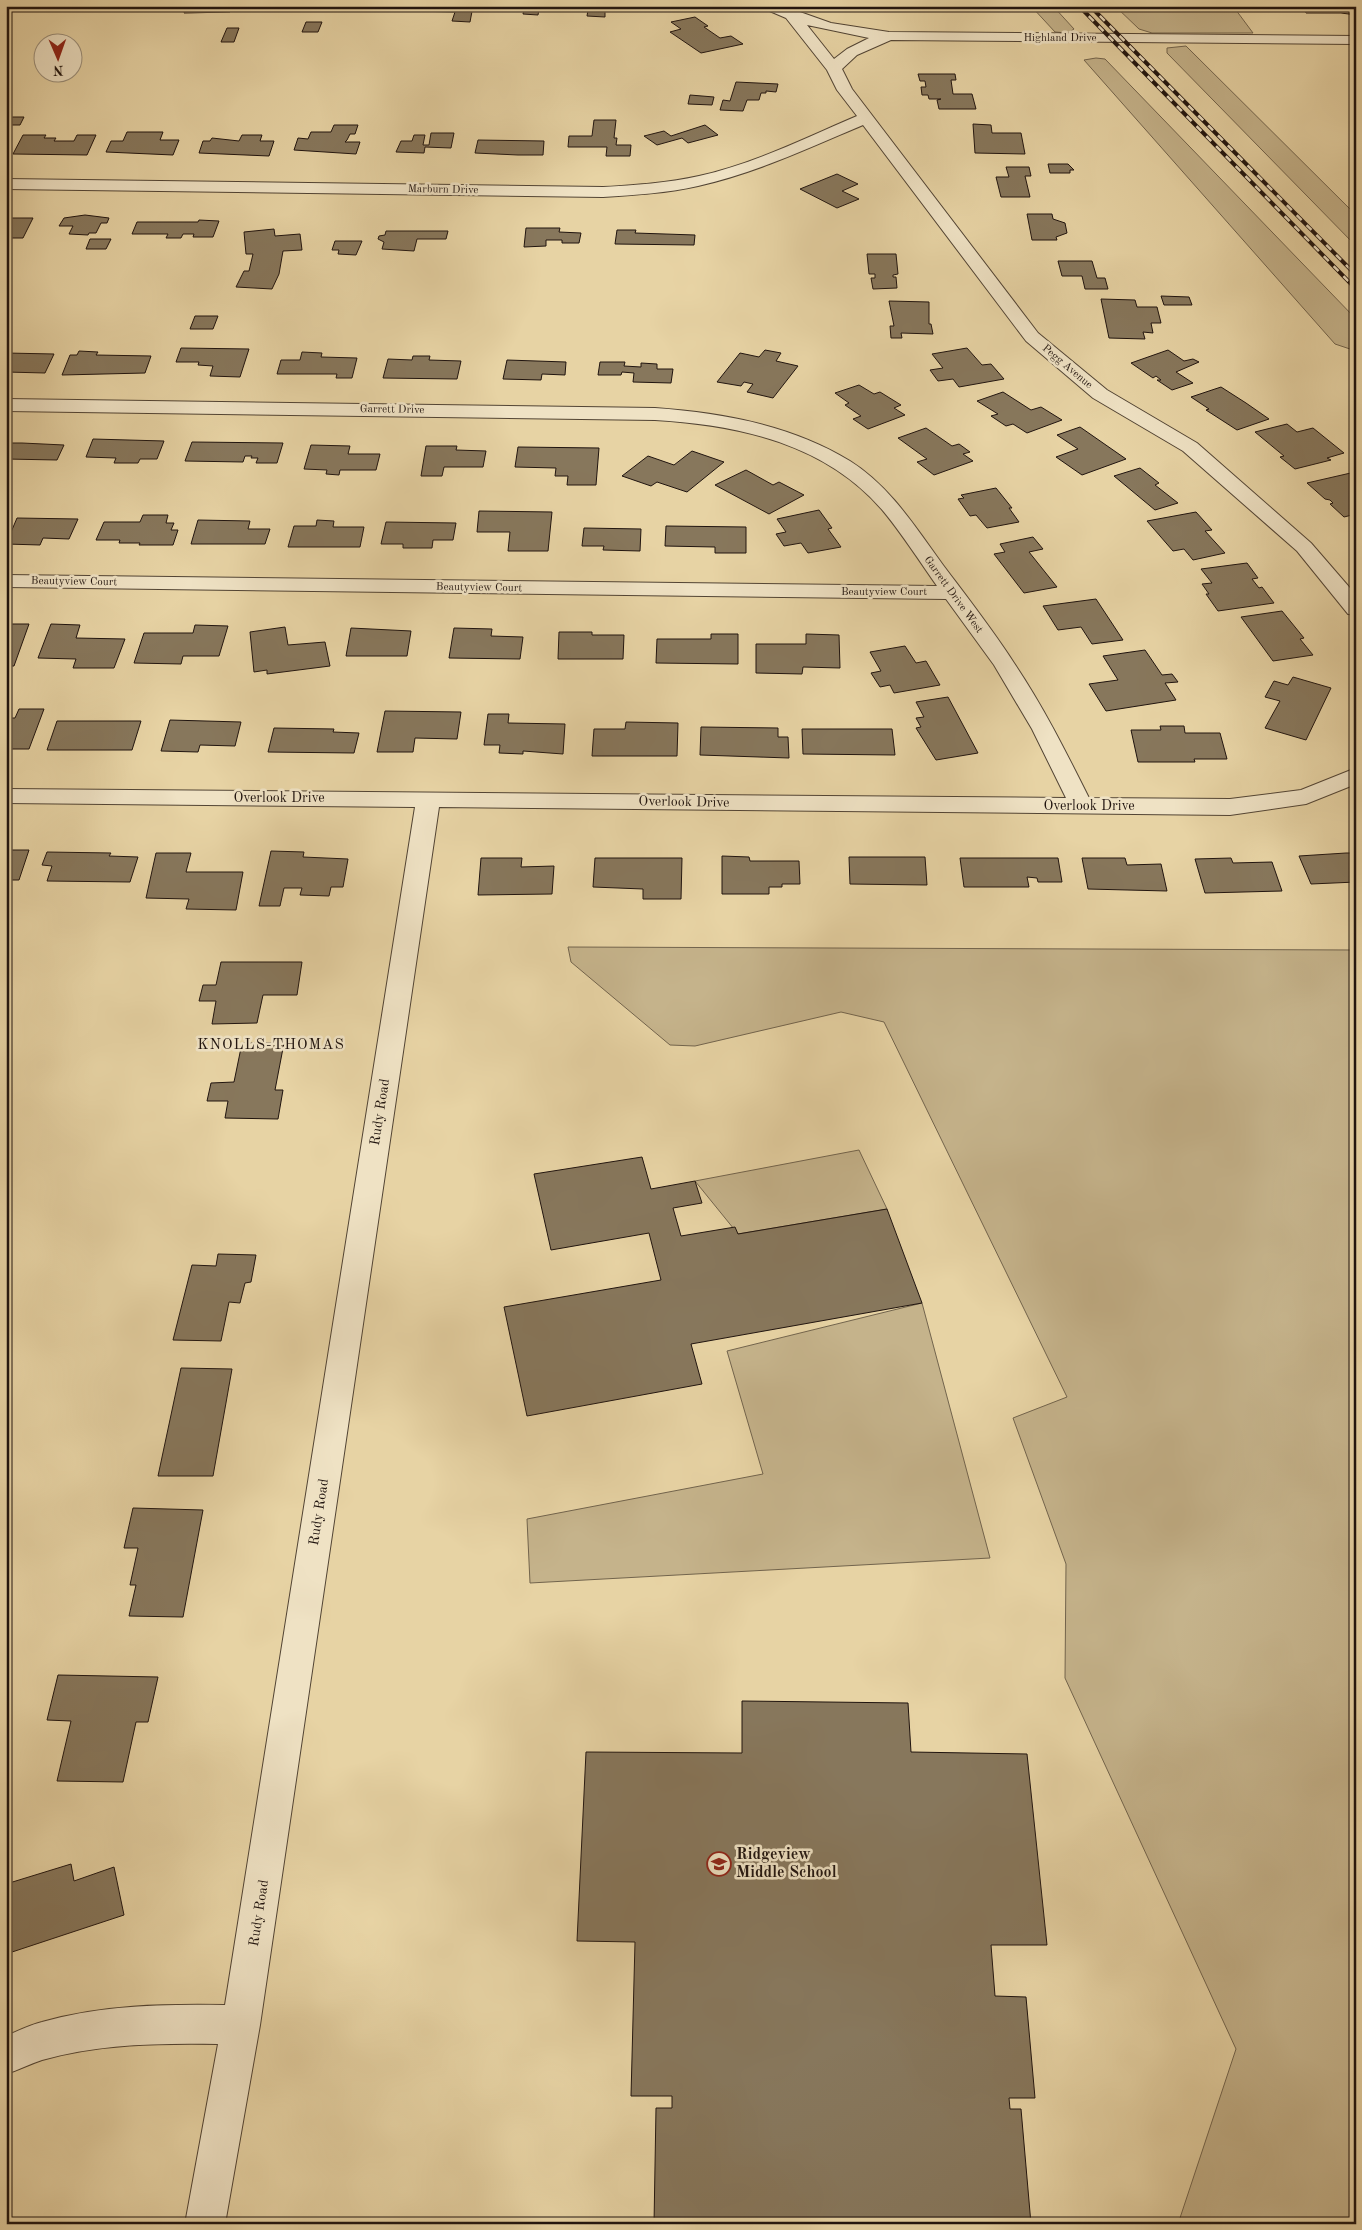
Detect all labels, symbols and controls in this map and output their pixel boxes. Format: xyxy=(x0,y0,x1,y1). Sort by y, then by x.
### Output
north arrow xyxy=(32,32,82,82)
street label: Highland Drive xyxy=(1023,33,1097,44)
text: N xyxy=(53,63,64,77)
street label: Marburn Drive xyxy=(408,184,478,196)
street label: Pegg Avenue xyxy=(1040,343,1094,391)
street label: Garrett Drive xyxy=(360,404,424,416)
street label: Garrett Drive West xyxy=(921,555,985,636)
street label: Beautyview Court xyxy=(31,576,117,588)
street label: Beautyview Court xyxy=(436,582,522,594)
street label: Beautyview Court xyxy=(841,587,927,598)
street label: Overlook Drive xyxy=(233,791,325,805)
street label: Overlook Drive xyxy=(638,794,730,810)
street label: Overlook Drive xyxy=(1043,799,1135,813)
district label: KNOLLS-THOMAS xyxy=(197,1038,345,1053)
street label: Rudy Road xyxy=(368,1078,392,1146)
street label: Rudy Road xyxy=(307,1478,331,1546)
place label: Ridgeview Middle School xyxy=(736,1847,837,1881)
school or university icon: Ridgeview Middle School xyxy=(706,1851,732,1877)
street label: Rudy Road xyxy=(247,1879,271,1947)

